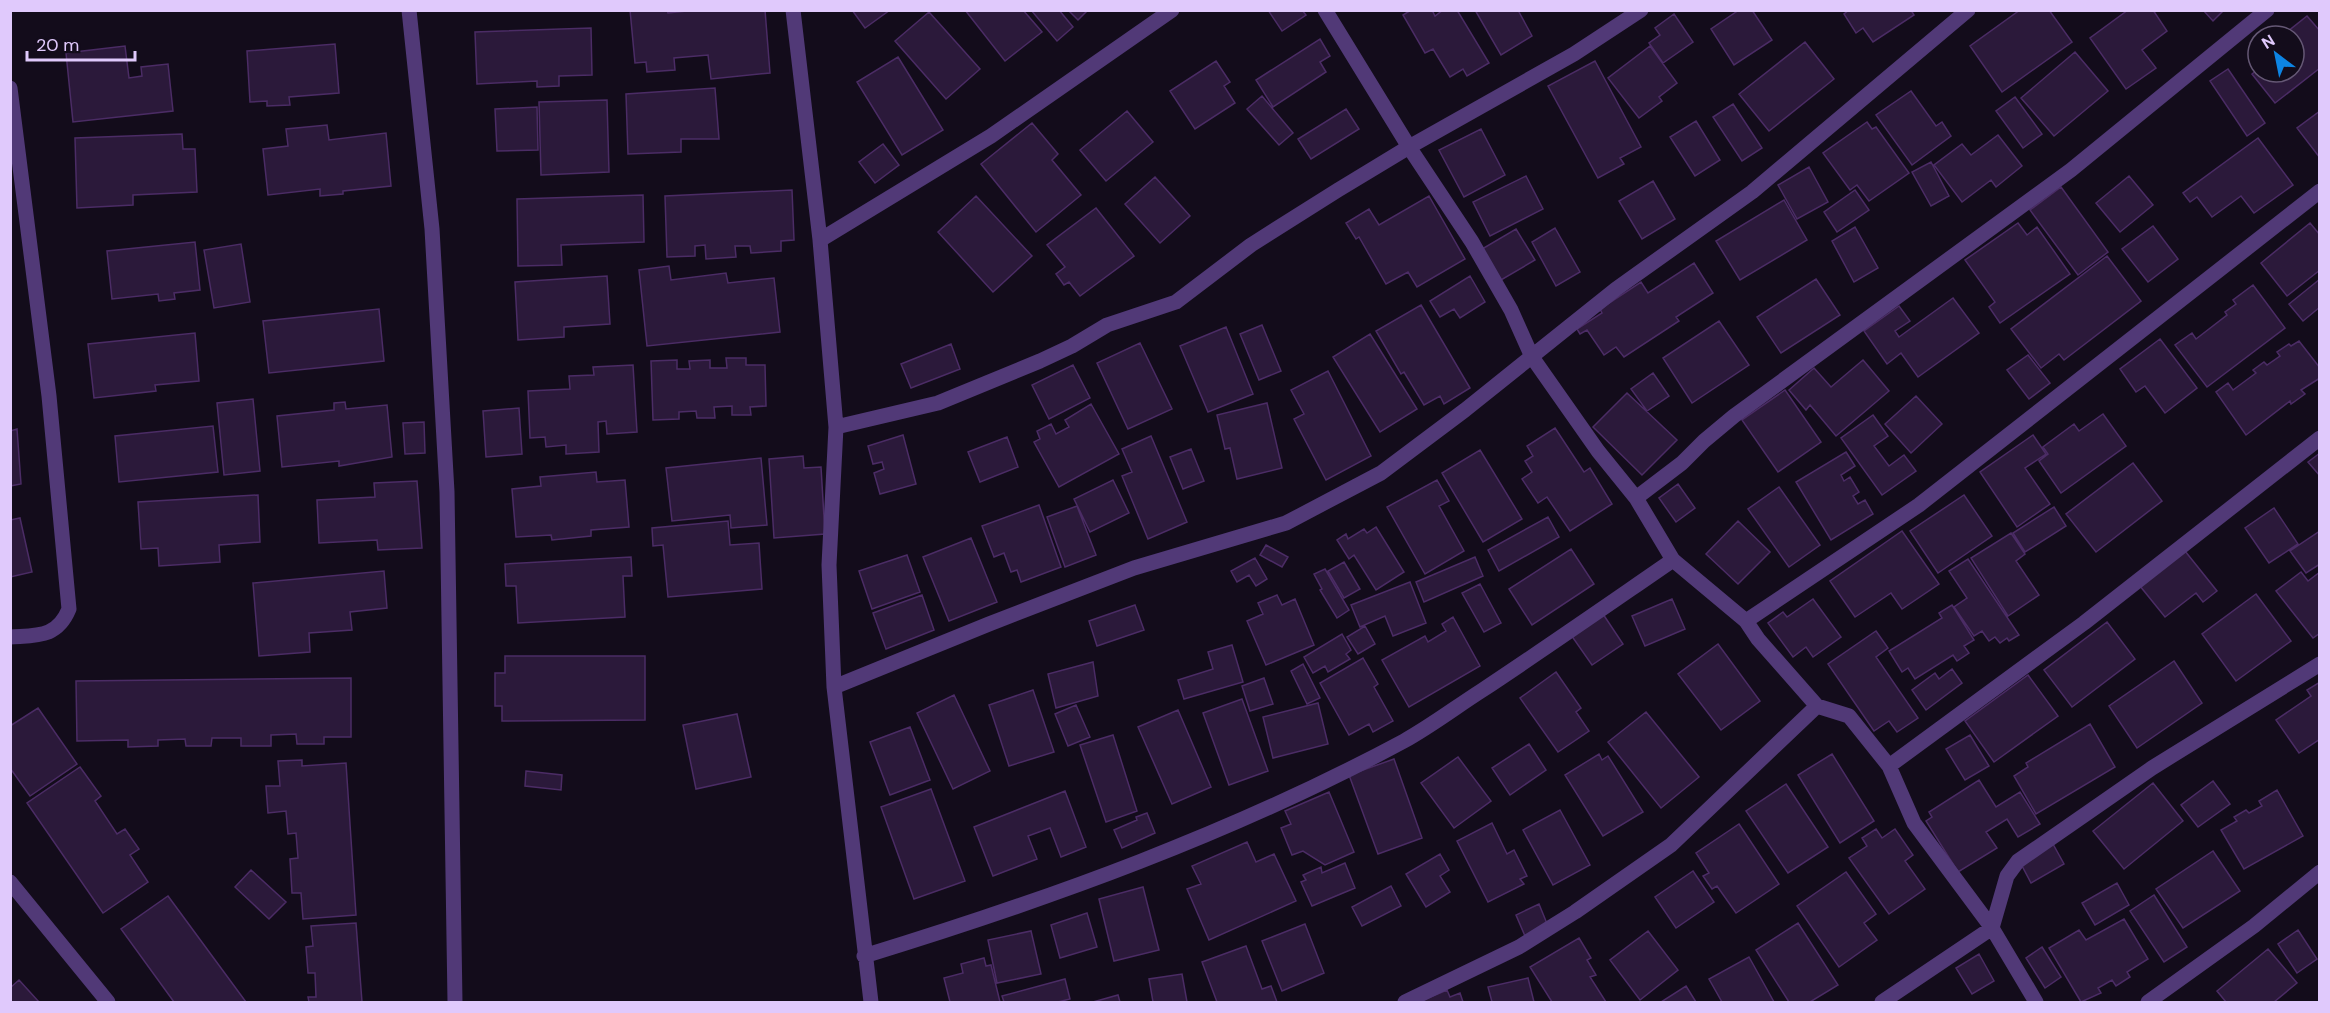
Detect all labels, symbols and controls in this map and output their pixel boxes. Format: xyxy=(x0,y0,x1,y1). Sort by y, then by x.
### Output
scale bar xyxy=(27,24,135,62)
north arrow xyxy=(2246,24,2306,84)
text: N xyxy=(2258,30,2279,54)
text: 20 m xyxy=(36,33,79,57)

